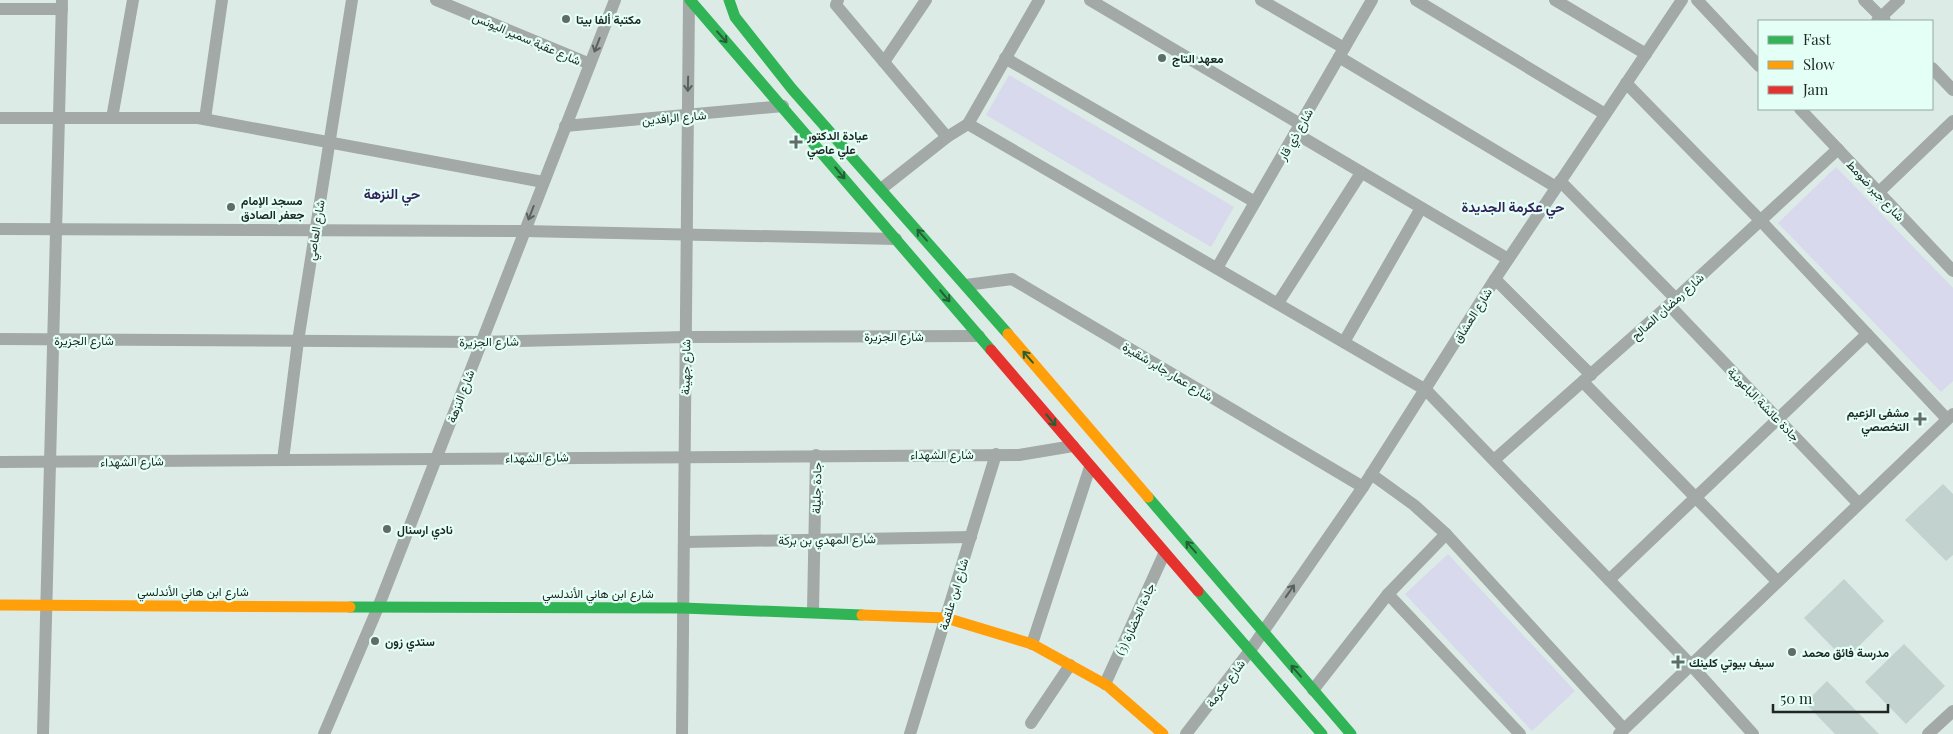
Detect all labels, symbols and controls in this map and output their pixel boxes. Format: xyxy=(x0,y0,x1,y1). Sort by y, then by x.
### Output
street label: شارع عقبة سمير اليونس xyxy=(470,8,584,70)
place label: مكتبة ألفا بيتا xyxy=(576,11,641,27)
marker: مكتبة ألفا بيتا xyxy=(560,13,572,25)
legend xyxy=(1758,20,1933,110)
text: Fast xyxy=(1803,29,1832,49)
one-way arrow xyxy=(716,30,728,43)
one-way arrow xyxy=(592,37,601,53)
place label: معهد التاج xyxy=(1172,50,1224,67)
marker: معهد التاج xyxy=(1156,52,1168,64)
text: Slow xyxy=(1803,54,1835,74)
one-way arrow xyxy=(683,75,693,91)
text: Jam xyxy=(1802,79,1829,99)
street label: شارع ذي قار xyxy=(1273,105,1319,165)
street label: شارع الرافدين xyxy=(641,106,707,130)
place label: عيادة الدكتور علي عاصي xyxy=(806,127,868,160)
marker: عيادة الدكتور علي عاصي xyxy=(789,135,803,149)
street label: شارع جبر ضومط xyxy=(1842,156,1908,225)
one-way arrow xyxy=(834,166,846,179)
district label: حي النزهة xyxy=(364,184,421,206)
place label: مسجد الإمام جعفر الصادق xyxy=(241,192,304,223)
district label: حي عكرمة الجديدة xyxy=(1461,197,1565,219)
street label: شارع العاصي xyxy=(302,199,331,262)
marker: مسجد الإمام جعفر الصادق xyxy=(225,201,237,213)
one-way arrow xyxy=(526,205,535,220)
one-way arrow xyxy=(916,228,927,241)
street label: شارع رمضان الصالح xyxy=(1627,269,1708,344)
street label: شارع العشاق xyxy=(1449,285,1497,347)
one-way arrow xyxy=(940,290,951,303)
street label: شارع الجزيرة xyxy=(864,328,924,346)
street label: شارع الجزيرة xyxy=(54,332,114,350)
street label: شارع الجزيرة xyxy=(459,332,519,352)
street label: شارع عمار جابر شقيرة xyxy=(1119,338,1216,406)
street label: شارع جهينة xyxy=(677,339,695,395)
one-way arrow xyxy=(1022,351,1034,364)
street label: جادة عائشة الباعونية xyxy=(1724,364,1803,445)
street label: شارع النزهة xyxy=(443,367,479,426)
place label: مشفى الزعيم التخصصي xyxy=(1847,404,1909,437)
marker: مشفى الزعيم التخصصي xyxy=(1913,412,1927,426)
one-way arrow xyxy=(1045,413,1056,426)
street label: شارع الشهداء xyxy=(910,446,974,464)
street label: شارع الشهداء xyxy=(505,448,569,468)
street label: شارع الشهداء xyxy=(100,452,164,472)
street label: جادة جليلة xyxy=(808,462,824,514)
place label: نادي ارسنال xyxy=(397,521,453,540)
marker: نادي ارسنال xyxy=(381,523,393,535)
street label: شارع المهدي بن بركة xyxy=(778,530,876,551)
one-way arrow xyxy=(1185,541,1196,554)
street label: شارع ابن علقمة xyxy=(934,556,973,632)
street label: جادة الحضارة (3) xyxy=(1112,580,1159,658)
street label: شارع ابن هاني الأندلسي xyxy=(137,583,249,602)
one-way arrow xyxy=(1285,584,1295,598)
street label: شارع ابن هاني الأندلسي xyxy=(542,585,654,604)
place label: ستدي زون xyxy=(385,633,435,652)
marker: ستدي زون xyxy=(369,635,381,647)
place label: مدرسة فائق محمد xyxy=(1802,644,1890,661)
marker: مدرسة فائق محمد xyxy=(1786,646,1798,658)
place label: سيف بيوتي كلينك xyxy=(1689,654,1775,673)
marker: سيف بيوتي كلينك xyxy=(1671,655,1685,669)
street label: شارع عكرمة xyxy=(1202,656,1250,711)
one-way arrow xyxy=(1291,664,1302,677)
scale bar xyxy=(1773,682,1888,714)
text: 50 m xyxy=(1780,688,1813,708)

